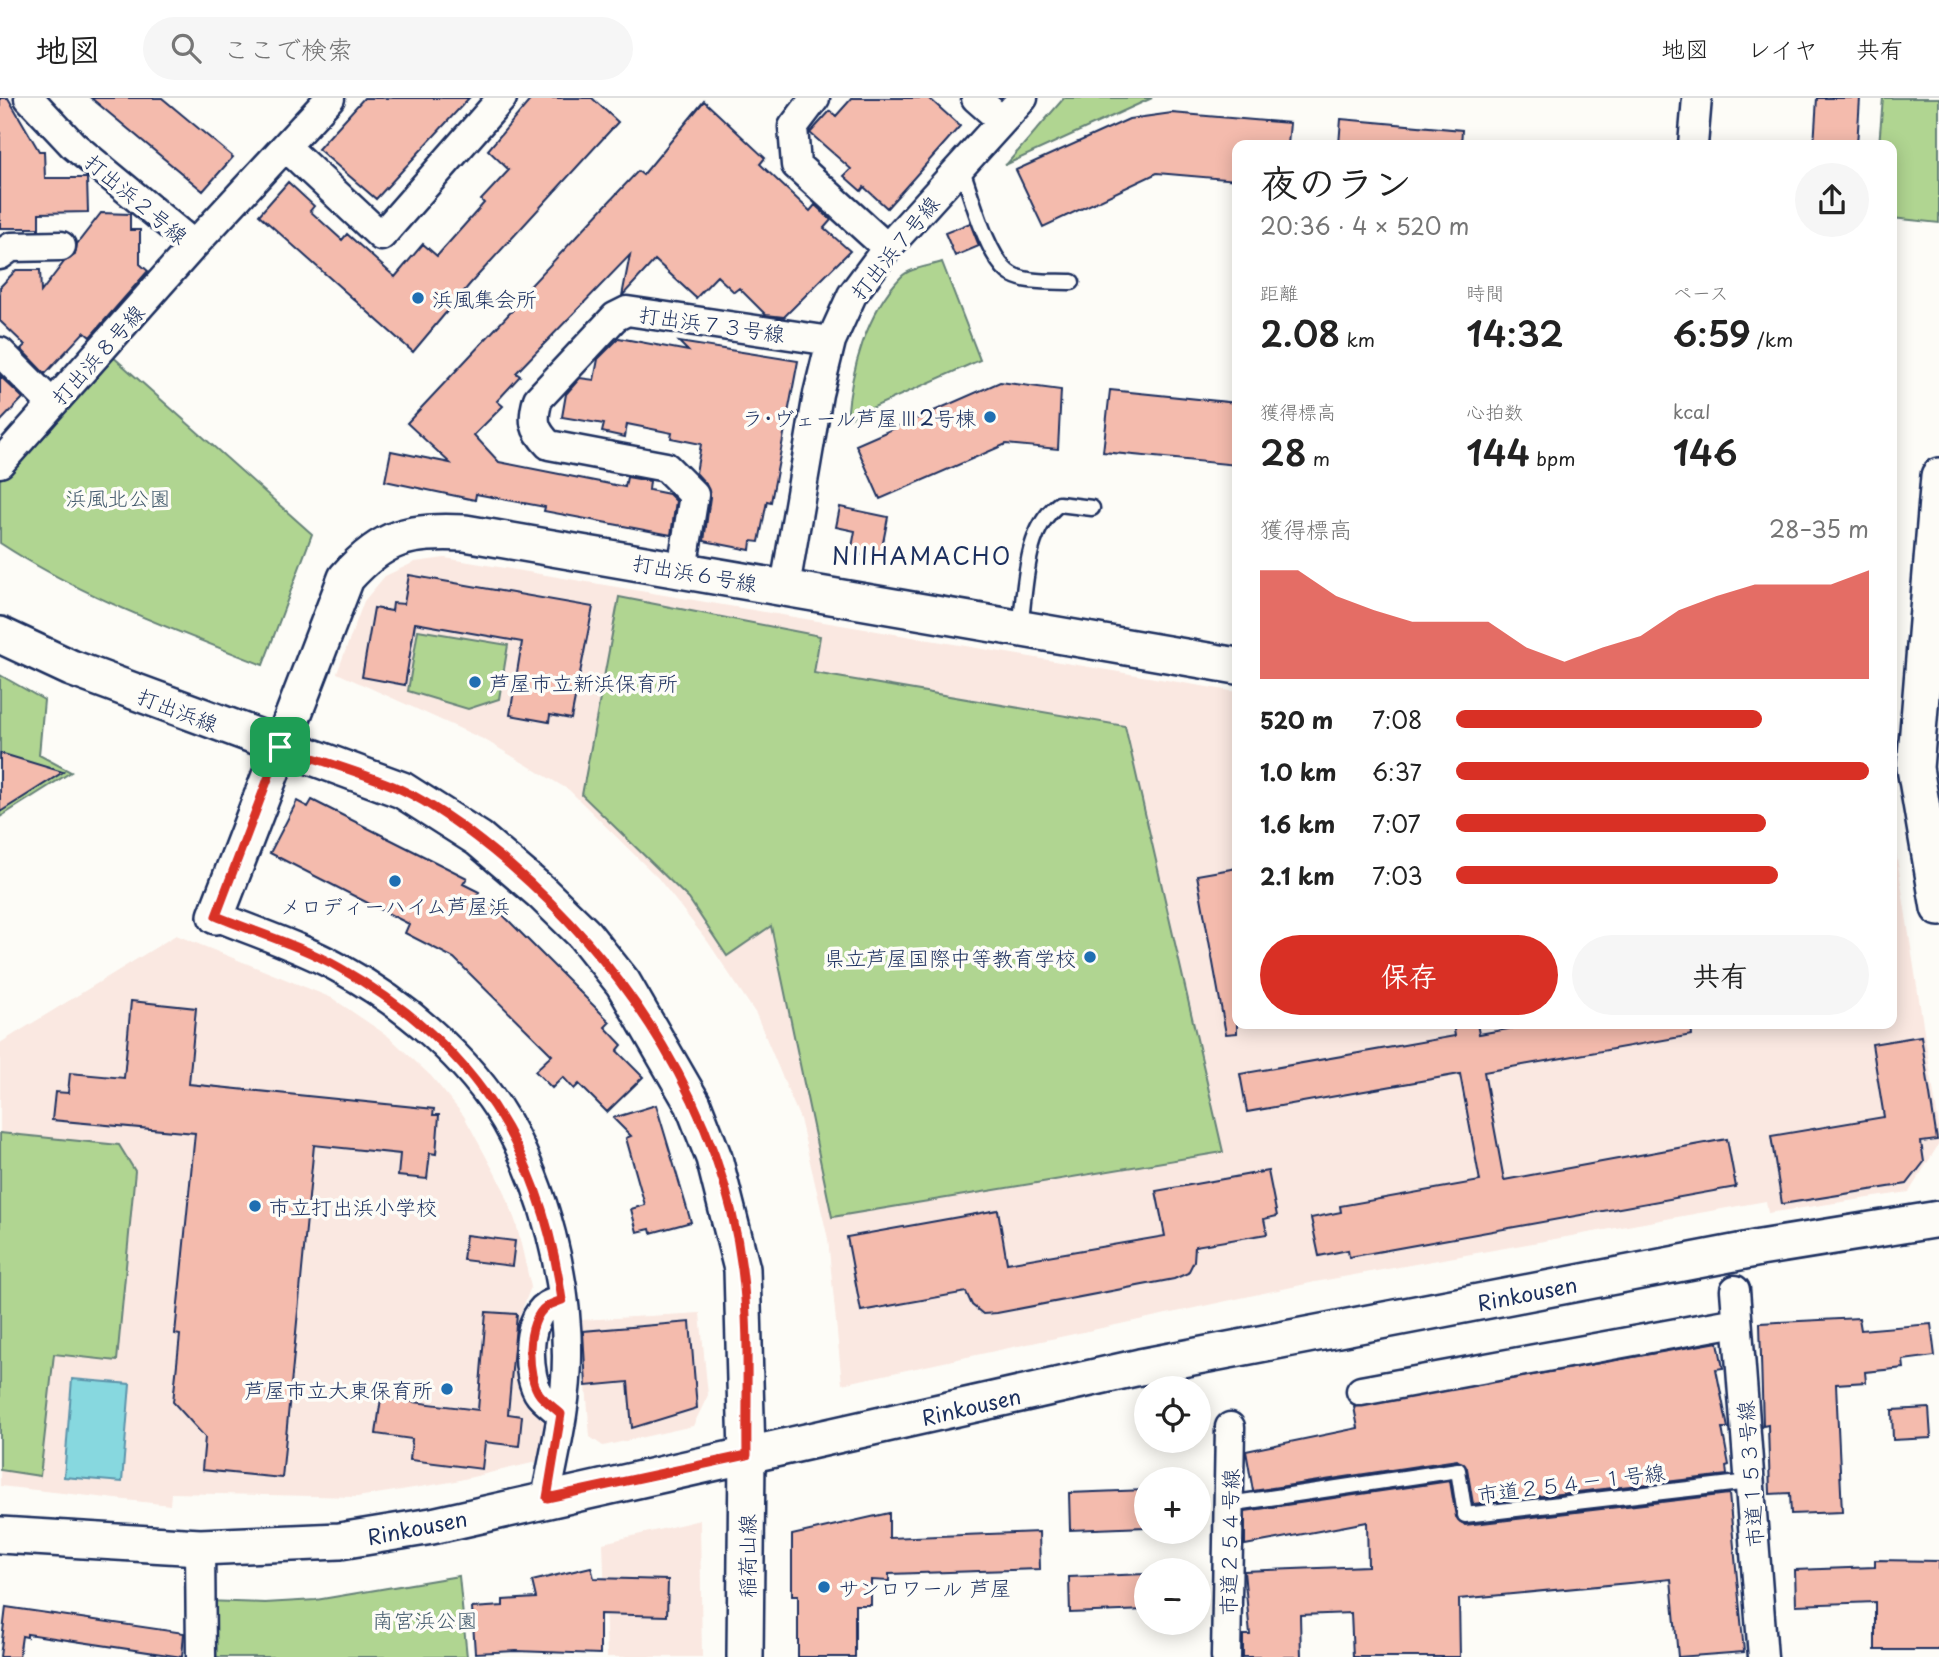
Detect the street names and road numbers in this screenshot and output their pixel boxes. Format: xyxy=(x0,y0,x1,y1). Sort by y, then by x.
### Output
street label: 打出浜２号線 xyxy=(78,145,196,251)
street label: 打出浜７号線 xyxy=(842,188,946,306)
street label: 打出浜８号線 xyxy=(43,296,151,412)
street label: 打出浜７３号線 xyxy=(637,297,787,349)
street label: 打出浜６号線 xyxy=(630,545,760,599)
street label: 打出浜線 xyxy=(133,679,223,739)
street label: Rinkousen xyxy=(1474,1268,1580,1318)
street label: Rinkousen xyxy=(918,1379,1024,1433)
street label: 市道１５３号線 xyxy=(1728,1400,1770,1548)
street label: 市道２５４－１号線 xyxy=(1475,1455,1667,1509)
street label: 市道２５４号線 xyxy=(1211,1468,1245,1616)
street label: Rinkousen xyxy=(364,1502,470,1552)
street label: 稲荷山線 xyxy=(730,1514,762,1598)

